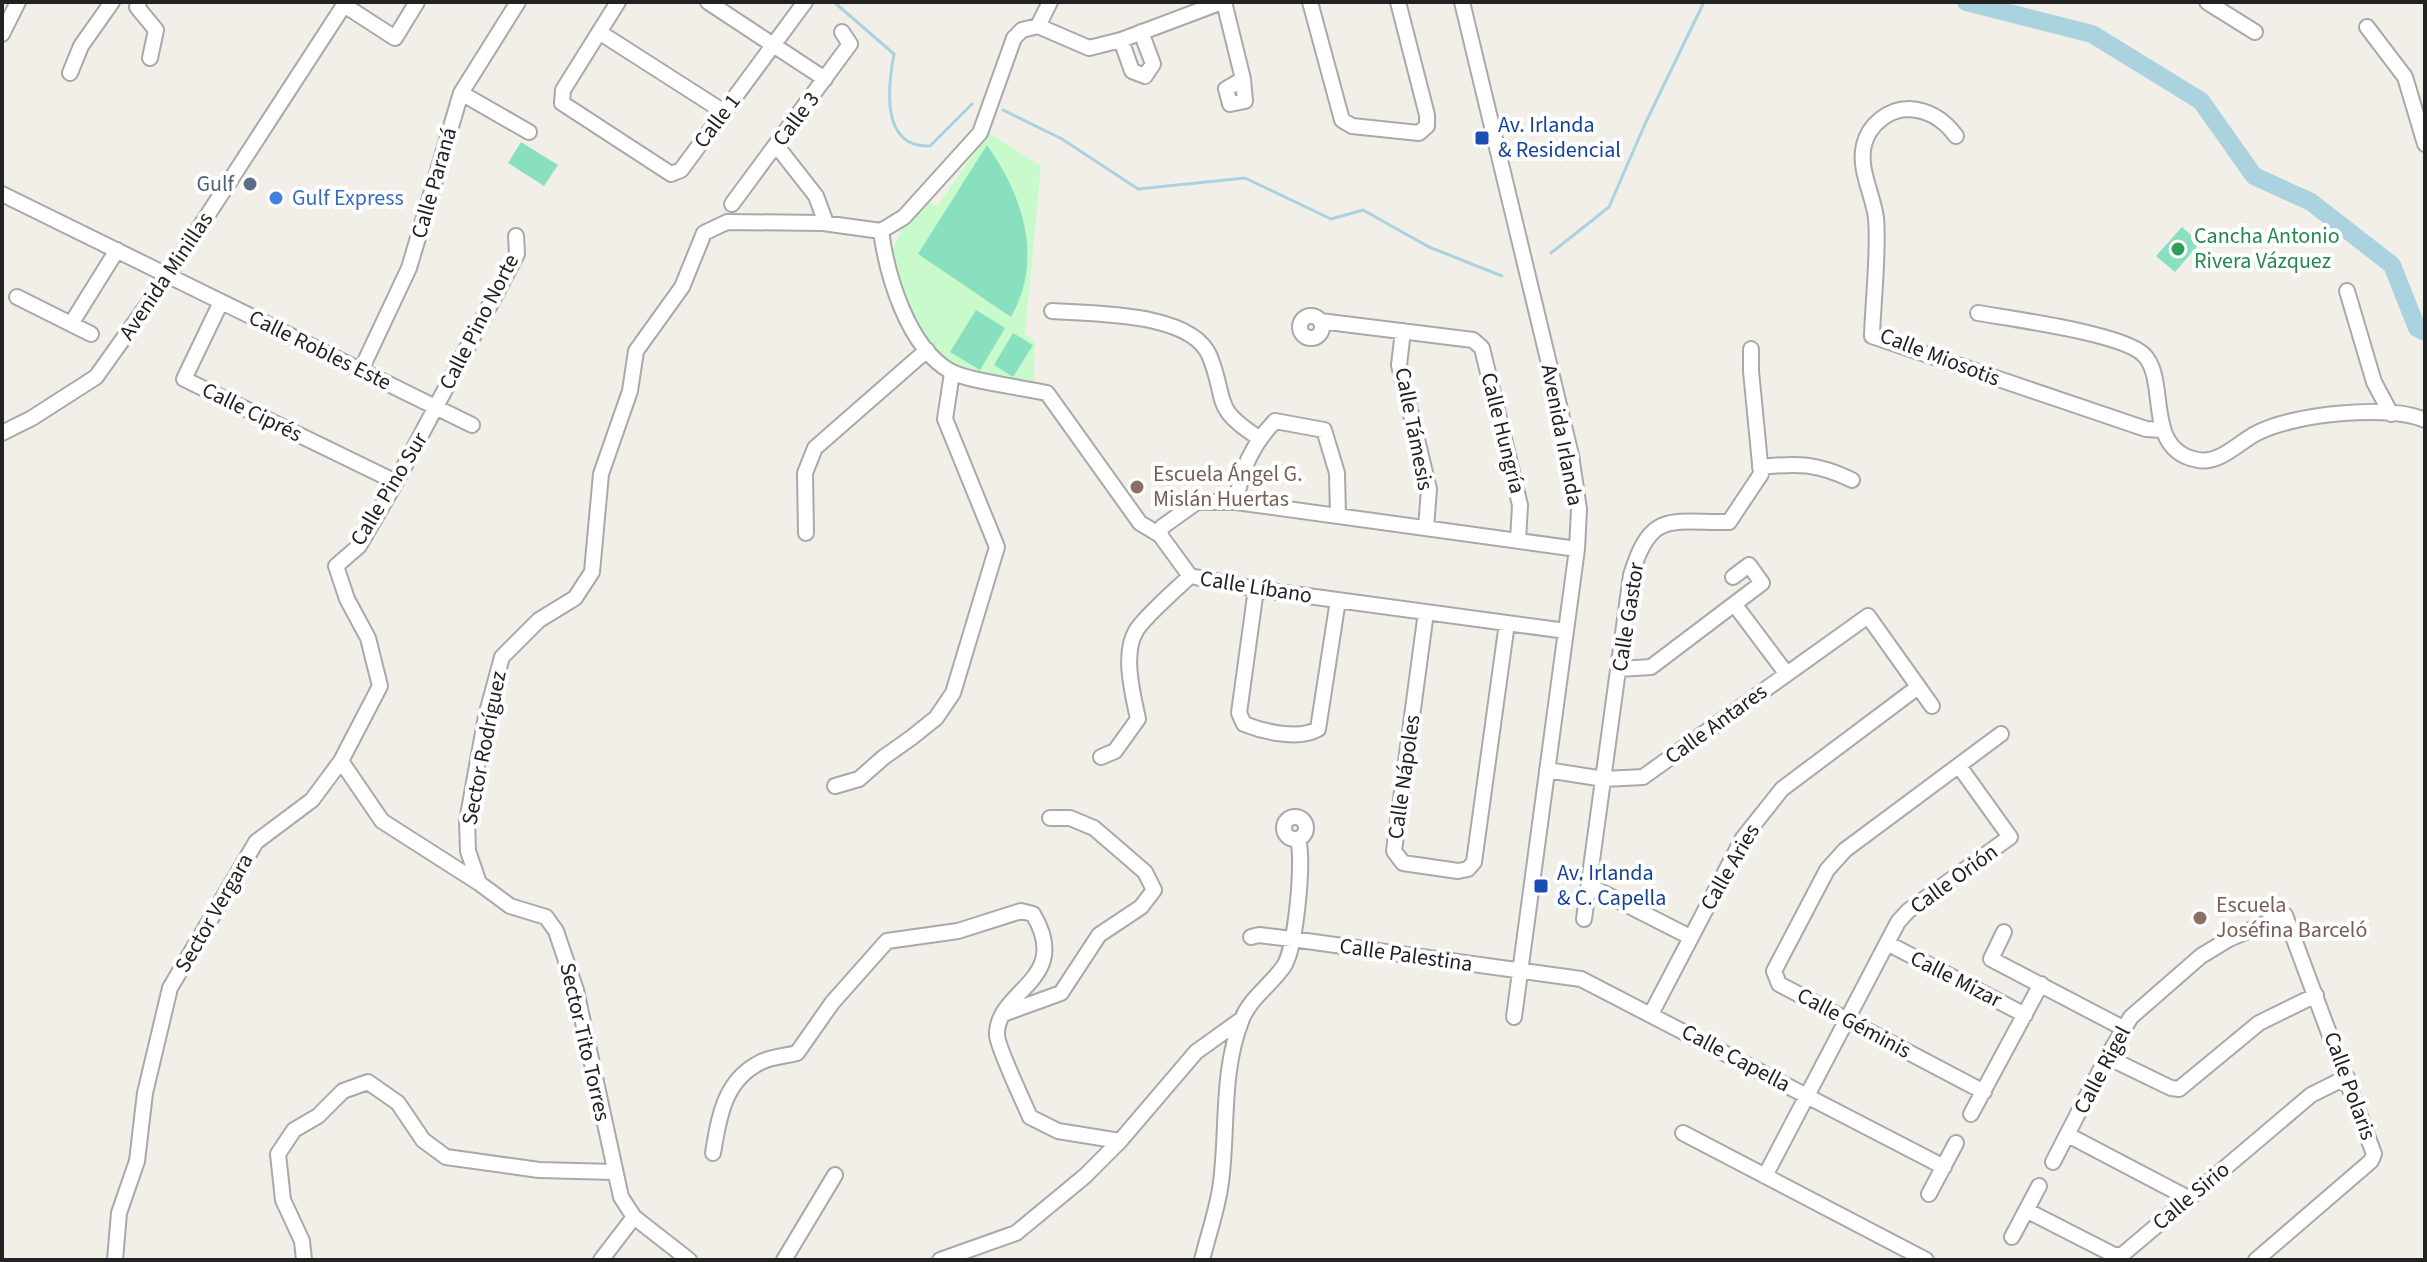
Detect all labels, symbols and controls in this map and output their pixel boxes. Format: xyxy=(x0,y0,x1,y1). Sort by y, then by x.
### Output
street label: Calle 3 xyxy=(765,85,827,153)
street label: Calle 1 xyxy=(686,87,748,155)
place label: Av. Irlanda & Residencial xyxy=(1498,109,1621,166)
street label: Calle Paraná xyxy=(403,124,465,242)
marker: Av. Irlanda & Residencial xyxy=(1473,129,1491,147)
place label: Gulf xyxy=(196,168,236,200)
marker: Gulf xyxy=(241,175,259,193)
place label: Gulf Express xyxy=(292,182,404,214)
marker: Gulf Express xyxy=(267,189,285,207)
street label: Avenida Minillas xyxy=(111,206,221,346)
place label: Cancha Antonio Rivera Vázquez xyxy=(2194,220,2340,277)
marker: Cancha Antonio Rivera Vázquez xyxy=(2169,240,2187,258)
street label: Calle Pino Norte xyxy=(431,249,527,395)
street label: Calle Robles Este xyxy=(243,302,397,398)
street label: Calle Miosotis xyxy=(1875,319,2005,395)
street label: Avenida Irlanda xyxy=(1533,362,1591,508)
street label: Calle Támesis xyxy=(1386,365,1442,493)
street label: Calle Hungría xyxy=(1473,369,1533,497)
street label: Calle Ciprés xyxy=(196,374,308,450)
street label: Calle Pino Sur xyxy=(342,426,436,552)
place label: Escuela Ángel G. Mislán Huertas xyxy=(1153,458,1303,515)
marker: Escuela Ángel G. Mislán Huertas xyxy=(1128,478,1146,496)
street label: Calle Gastor xyxy=(1604,560,1652,674)
street label: Calle Líbano xyxy=(1198,562,1314,612)
street label: Sector Rodríguez xyxy=(453,668,515,828)
street label: Calle Antares xyxy=(1658,676,1774,772)
street label: Calle Nápoles xyxy=(1379,713,1429,841)
street label: Calle Aries xyxy=(1692,818,1768,916)
street label: Calle Orión xyxy=(1903,836,2005,922)
street label: Sector Vergara xyxy=(167,847,261,979)
place label: Av. Irlanda & C. Capella xyxy=(1557,857,1666,914)
marker: Av. Irlanda & C. Capella xyxy=(1532,877,1550,895)
place label: Escuela Joséfina Barceló xyxy=(2216,889,2367,946)
marker: Escuela Joséfina Barceló xyxy=(2191,909,2209,927)
street label: Calle Palestina xyxy=(1337,930,1475,980)
street label: Calle Mizar xyxy=(1905,942,2008,1016)
street label: Sector Tito Torres xyxy=(551,960,619,1124)
street label: Calle Géminis xyxy=(1791,980,1917,1066)
street label: Calle Capella xyxy=(1676,1016,1796,1100)
street label: Calle Rigel xyxy=(2065,1020,2139,1120)
street label: Calle Polaris xyxy=(2316,1027,2384,1145)
street label: Calle Sirio xyxy=(2145,1154,2237,1238)

